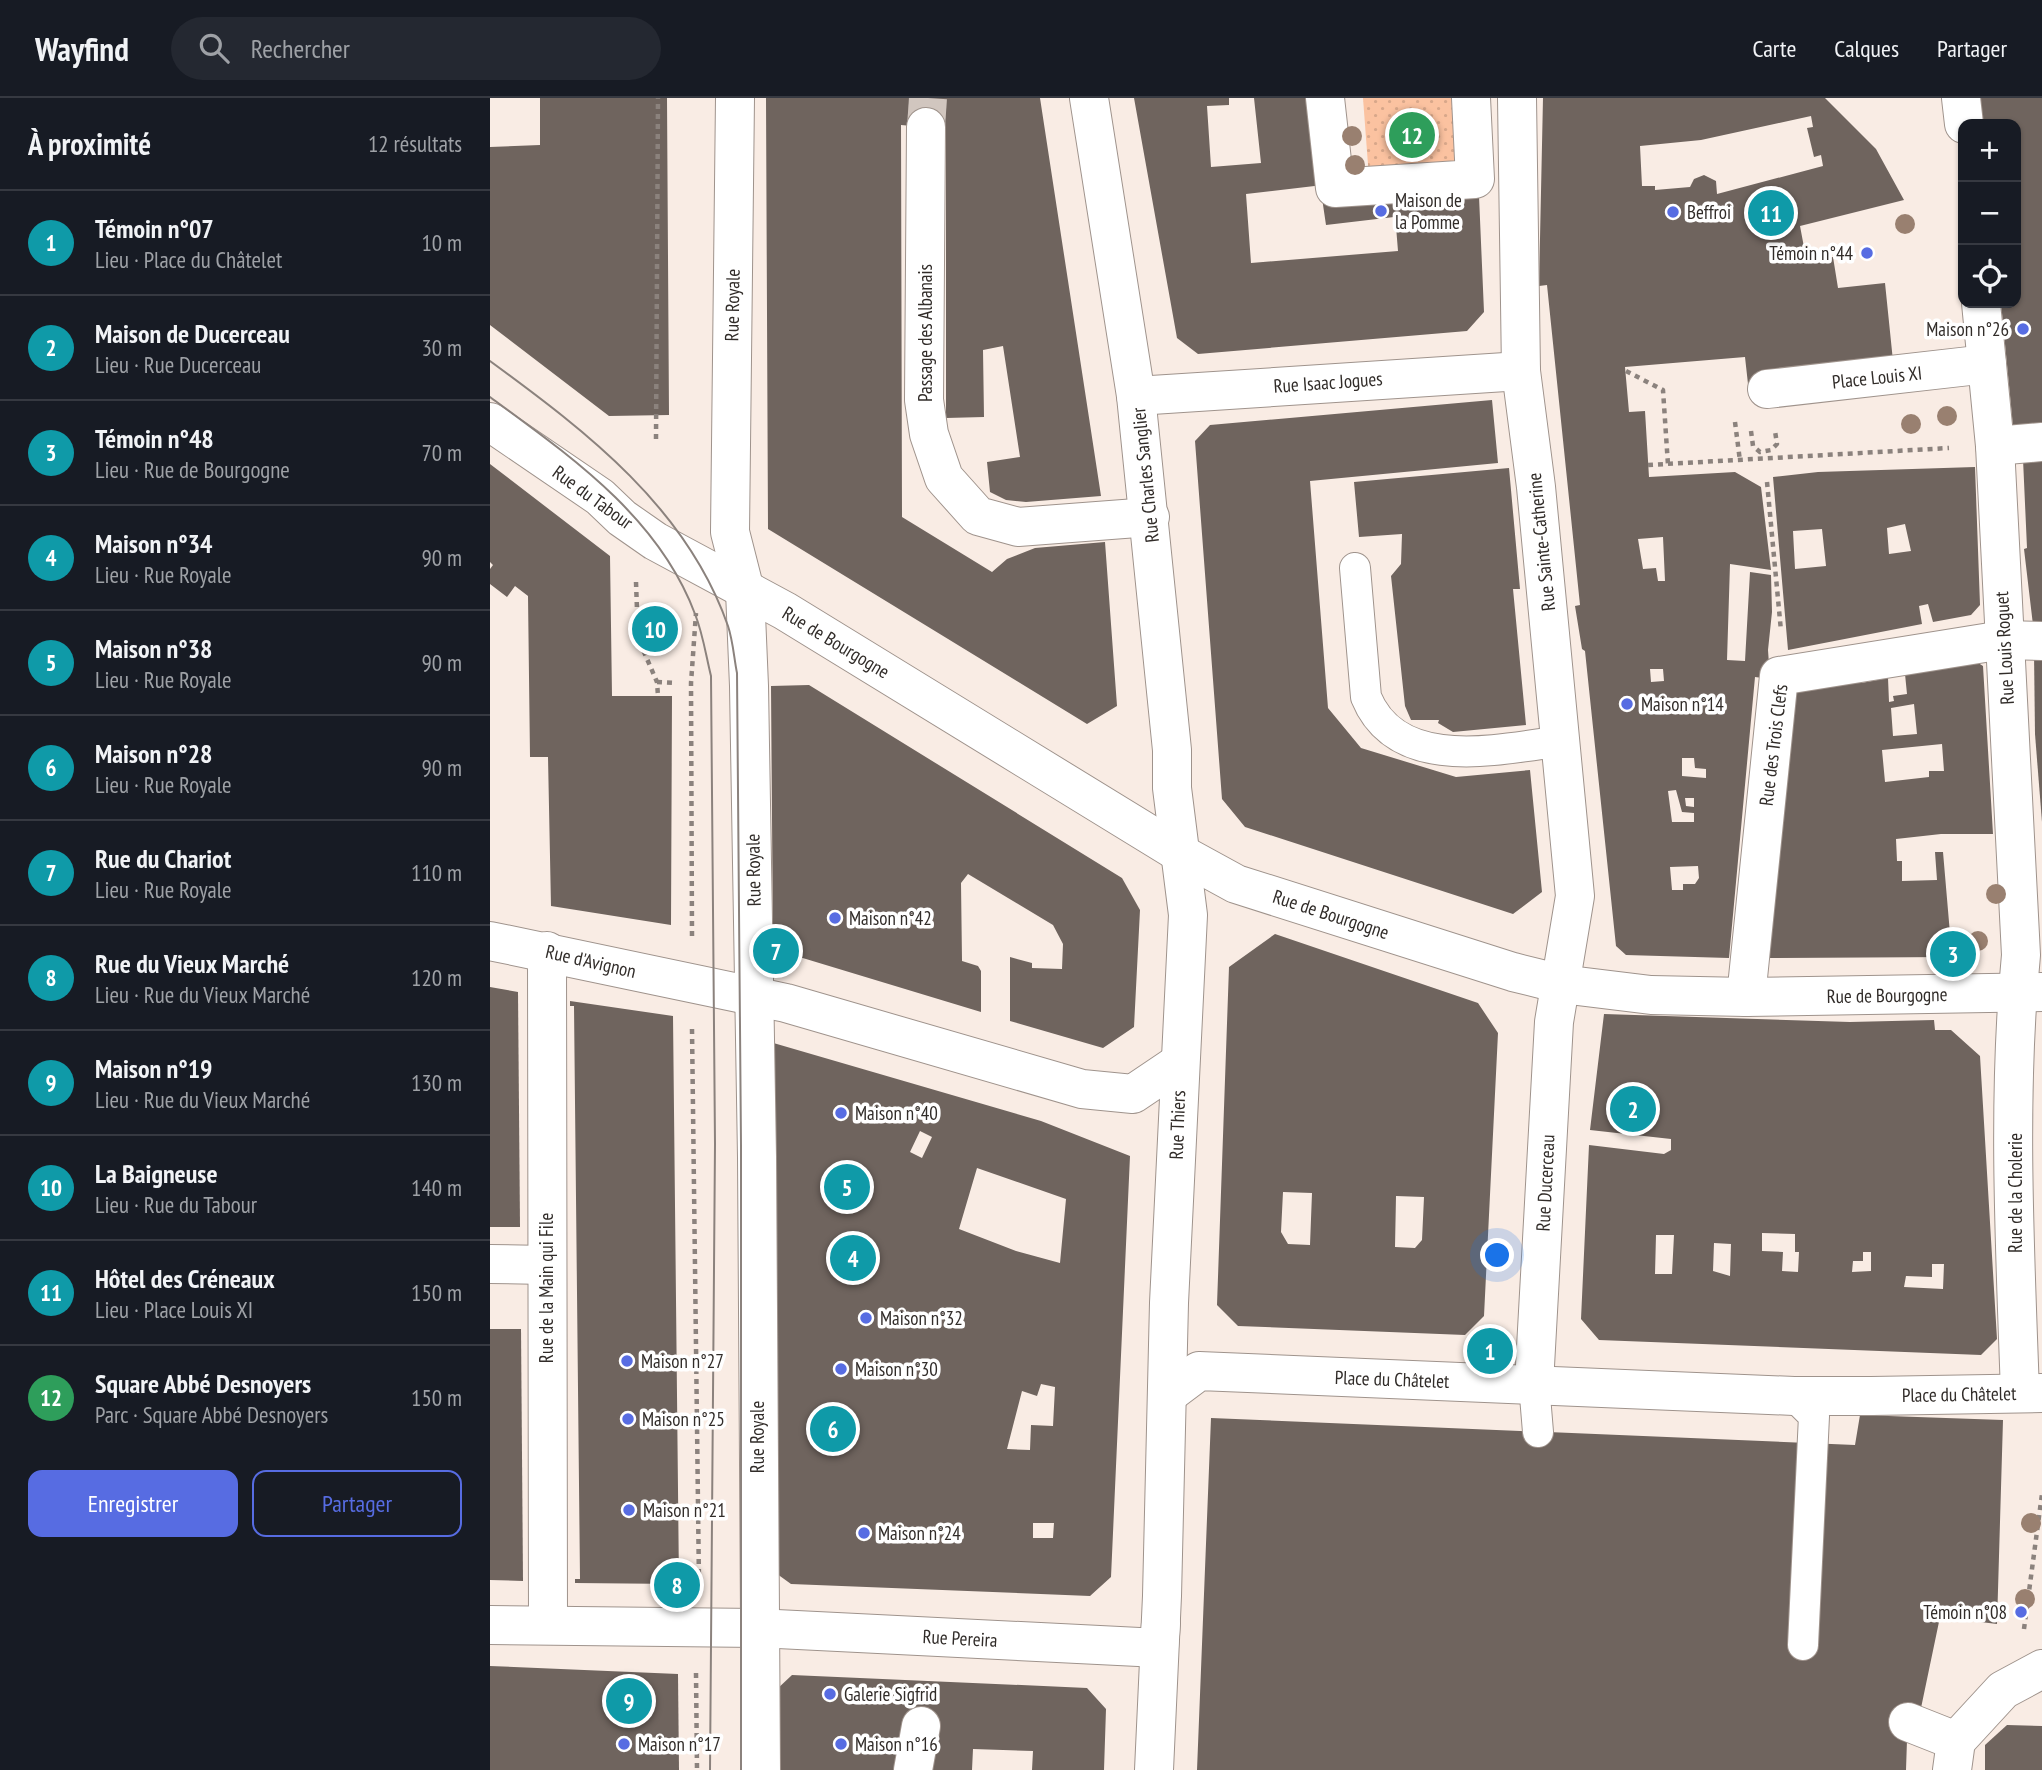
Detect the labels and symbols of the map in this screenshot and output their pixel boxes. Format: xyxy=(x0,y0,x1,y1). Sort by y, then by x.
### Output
pin: 12 xyxy=(1389,109,1435,161)
pin: 11 xyxy=(1748,187,1794,239)
place label: Maison de la Pomme xyxy=(1395,188,1462,234)
place label: Beffroi xyxy=(1687,200,1731,224)
marker: Maison de la Pomme xyxy=(1373,203,1389,219)
marker: Beffroi xyxy=(1665,204,1681,220)
place label: Témoin n°44 xyxy=(1769,241,1853,265)
marker: Témoin n°44 xyxy=(1859,245,1875,261)
street label: Passage des Albanais xyxy=(913,264,937,402)
street label: Rue Royale xyxy=(719,268,745,342)
place label: Maison n°26 xyxy=(1926,317,2009,341)
marker: Maison n°26 xyxy=(2015,321,2031,337)
street label: Place Louis XI xyxy=(1831,360,1923,394)
street label: Rue Isaac Jogues xyxy=(1273,366,1383,398)
street label: Rue Charles Sanglier xyxy=(1126,405,1164,544)
street label: Rue du Tabour xyxy=(548,460,639,535)
street label: Rue Sainte-Catherine xyxy=(1522,472,1560,612)
street label: Rue Louis Roguet xyxy=(1989,590,2019,705)
street label: Rue de Bourgogne xyxy=(778,601,894,683)
pin: 10 xyxy=(632,603,678,655)
street label: Rue des Trois Clefs xyxy=(1754,683,1792,807)
place label: Maison n°14 xyxy=(1641,692,1724,716)
marker: Maison n°14 xyxy=(1619,696,1635,712)
street label: Rue Royale xyxy=(740,833,766,907)
street label: Rue de Bourgogne xyxy=(1270,884,1392,944)
place label: Maison n°42 xyxy=(849,906,932,930)
marker: Maison n°42 xyxy=(827,910,843,926)
pin: 7 xyxy=(753,925,799,977)
pin: 3 xyxy=(1930,928,1976,980)
street label: Rue d'Avignon xyxy=(543,939,639,983)
street label: Rue de Bourgogne xyxy=(1826,982,1948,1008)
pin: 2 xyxy=(1610,1083,1656,1135)
street label: Rue Thiers xyxy=(1164,1090,1190,1160)
place label: Maison n°40 xyxy=(855,1101,938,1125)
marker: Maison n°40 xyxy=(833,1105,849,1121)
street label: Rue de la Cholerie xyxy=(2003,1133,2027,1253)
street label: Rue Ducerceau xyxy=(1530,1134,1560,1232)
pin: 5 xyxy=(824,1161,870,1213)
street label: Rue de la Main qui File xyxy=(534,1213,558,1363)
pin: 4 xyxy=(830,1232,876,1284)
your location xyxy=(1480,1238,1514,1272)
place label: Maison n°32 xyxy=(880,1306,963,1330)
marker: Maison n°32 xyxy=(858,1310,874,1326)
pin: 1 xyxy=(1467,1325,1513,1377)
place label: Maison n°27 xyxy=(641,1349,724,1373)
marker: Maison n°27 xyxy=(619,1353,635,1369)
place label: Maison n°30 xyxy=(855,1357,938,1381)
marker: Maison n°30 xyxy=(833,1361,849,1377)
street label: Place du Châtelet xyxy=(1334,1365,1450,1393)
street label: Place du Châtelet xyxy=(1902,1381,2017,1407)
street label: Rue Royale xyxy=(745,1401,769,1473)
pin: 6 xyxy=(810,1403,856,1455)
place label: Maison n°25 xyxy=(642,1407,725,1431)
marker: Maison n°25 xyxy=(620,1411,636,1427)
place label: Maison n°21 xyxy=(643,1498,726,1522)
marker: Maison n°21 xyxy=(621,1502,637,1518)
place label: Maison n°24 xyxy=(878,1521,961,1545)
marker: Maison n°24 xyxy=(856,1525,872,1541)
pin: 8 xyxy=(654,1559,700,1611)
place label: Témoin n°08 xyxy=(1923,1600,2007,1624)
marker: Témoin n°08 xyxy=(2013,1604,2029,1620)
street label: Rue Pereira xyxy=(922,1624,998,1652)
pin: 9 xyxy=(606,1675,652,1727)
place label: Galerie Sigfrid xyxy=(844,1682,937,1706)
marker: Galerie Sigfrid xyxy=(822,1686,838,1702)
place label: Maison n°17 xyxy=(638,1732,721,1756)
place label: Maison n°16 xyxy=(855,1732,938,1756)
marker: Maison n°17 xyxy=(616,1736,632,1752)
marker: Maison n°16 xyxy=(833,1736,849,1752)

